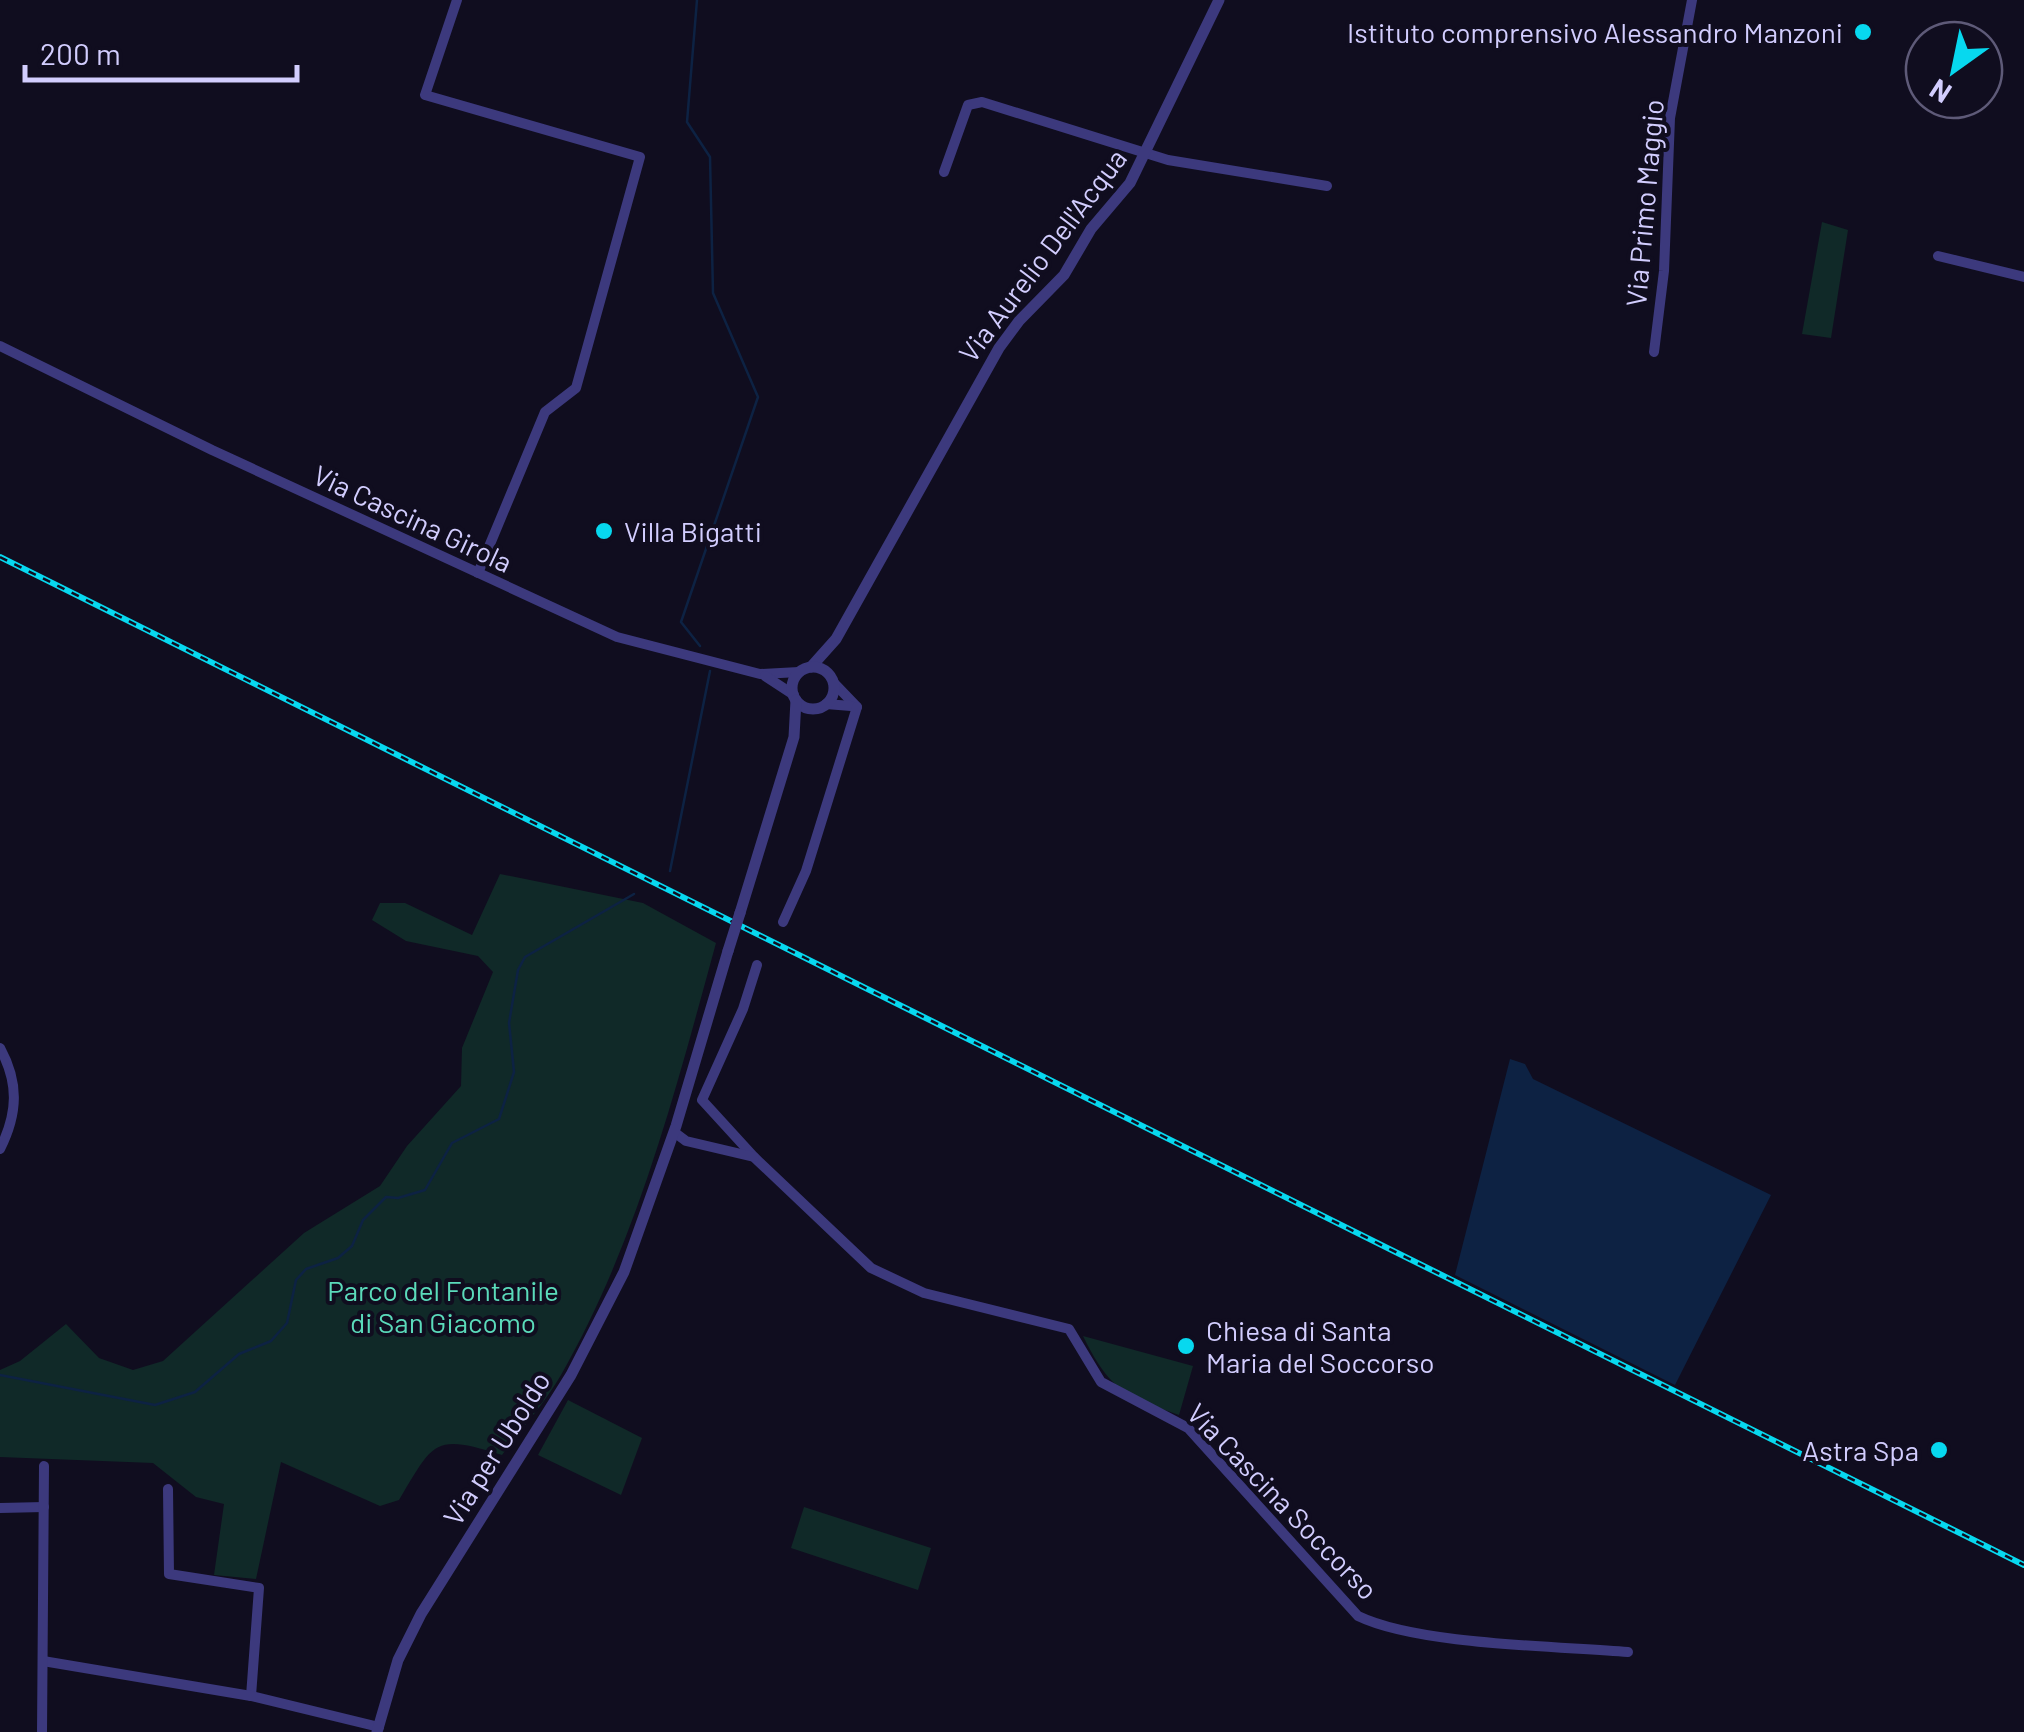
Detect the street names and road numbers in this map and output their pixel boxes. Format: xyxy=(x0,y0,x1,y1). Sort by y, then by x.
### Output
street label: Via Primo Maggio xyxy=(1618,98,1670,308)
street label: Via Aurelio Dell'Acqua xyxy=(951,142,1133,368)
street label: Via Cascina Girola xyxy=(308,457,518,579)
street label: Via per Uboldo xyxy=(435,1365,557,1531)
street label: Via Cascina Soccorso xyxy=(1181,1396,1385,1606)

